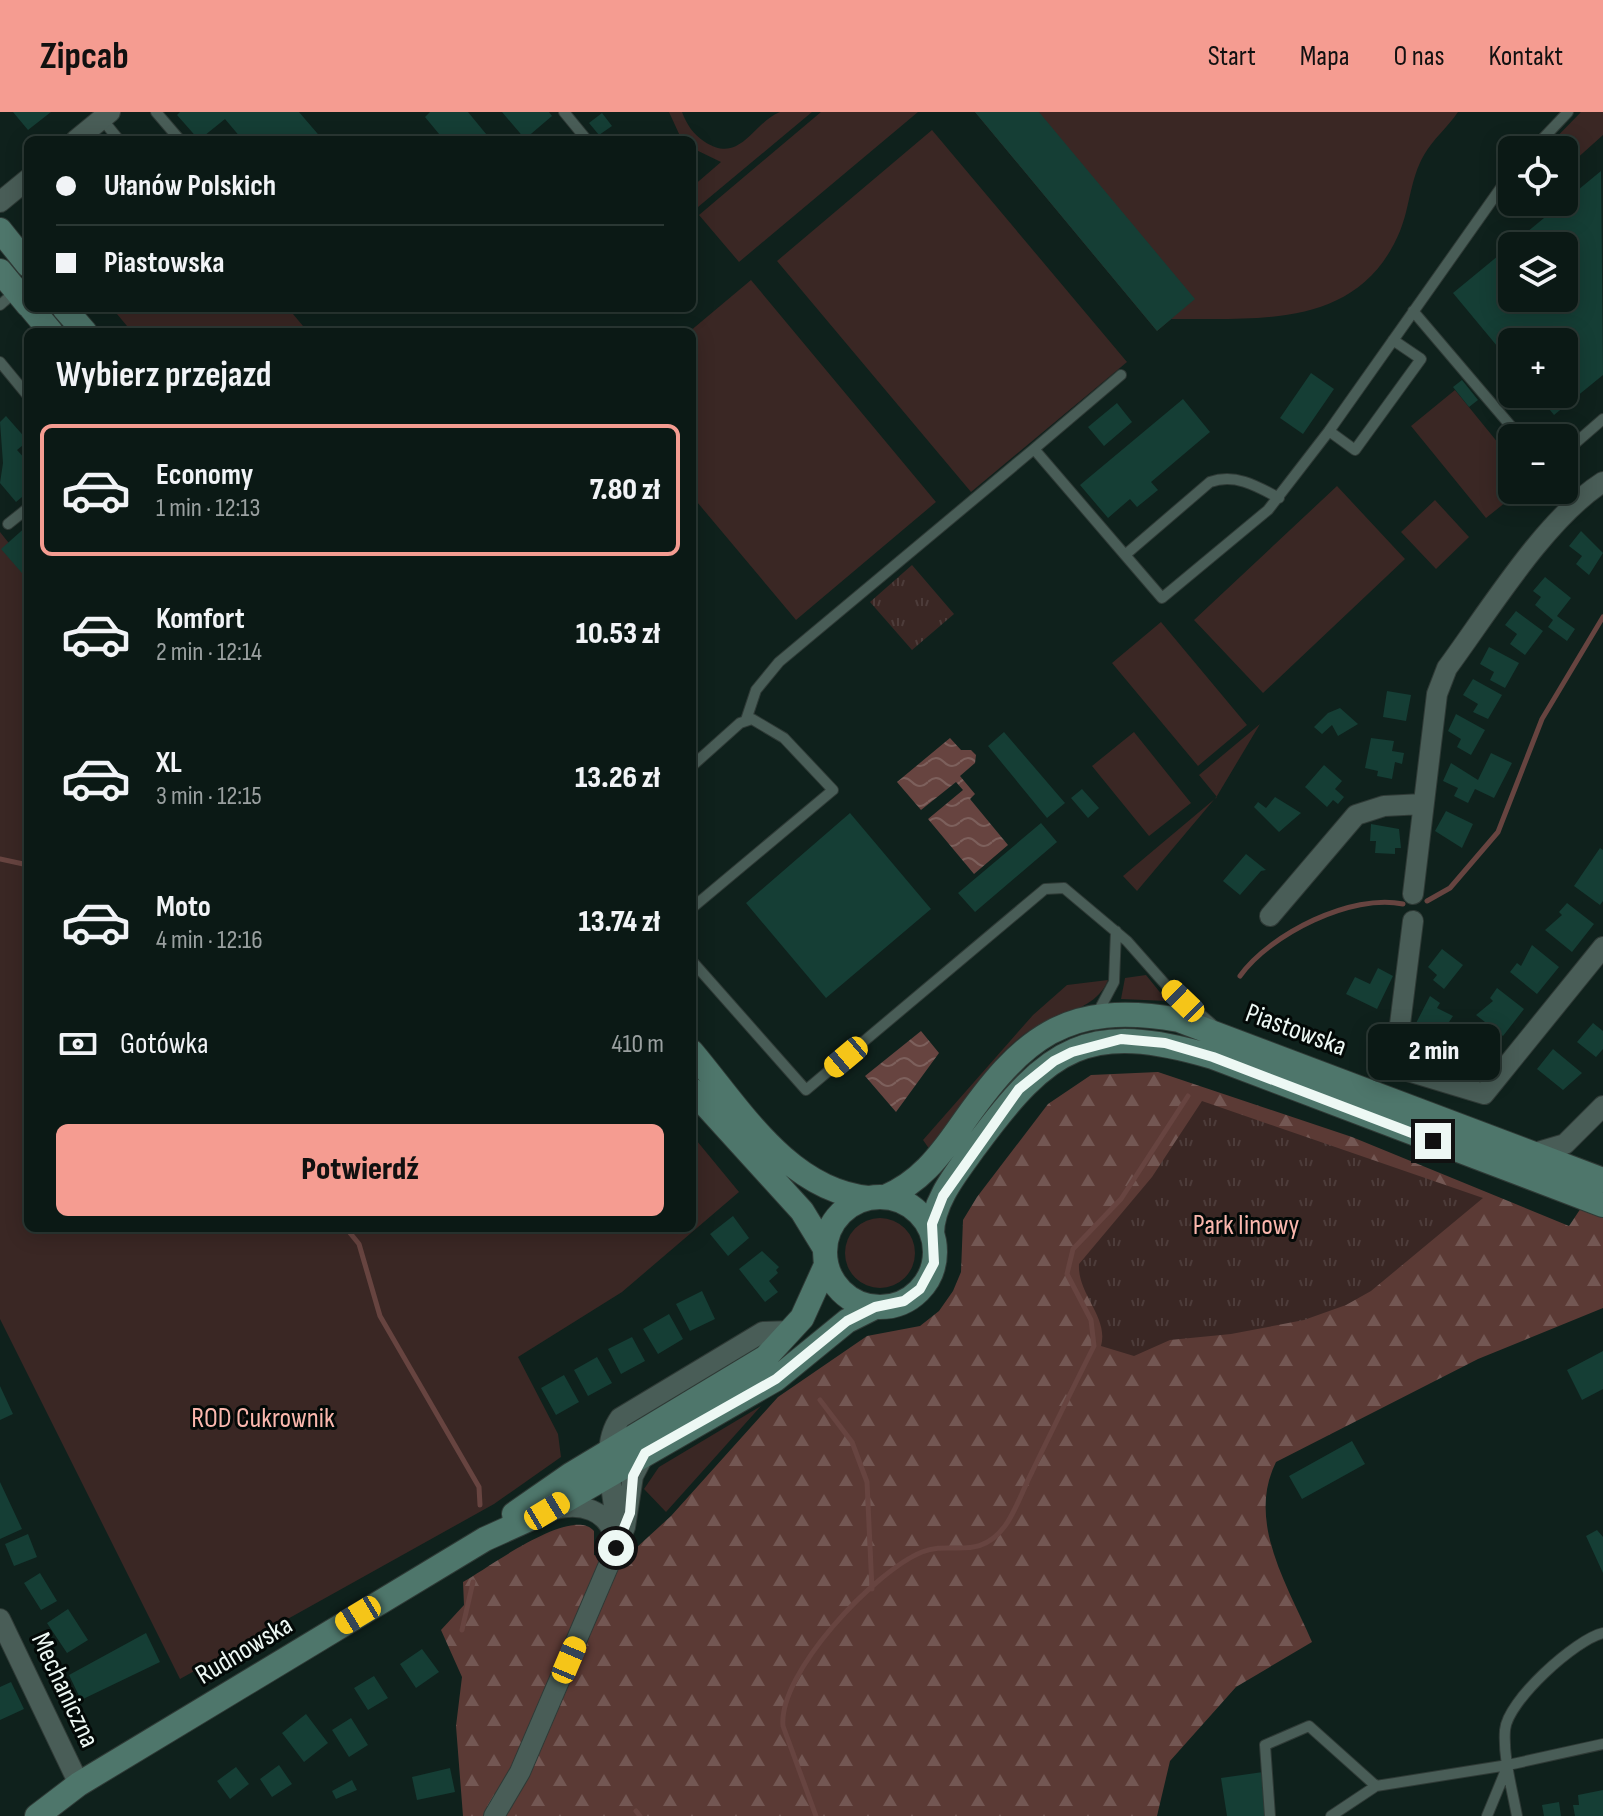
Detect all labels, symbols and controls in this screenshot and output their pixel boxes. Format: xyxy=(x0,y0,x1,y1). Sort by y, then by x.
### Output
text: Zipcab xyxy=(40,34,129,79)
text: Start xyxy=(1208,40,1256,73)
text: Mapa xyxy=(1300,40,1349,73)
text: O nas xyxy=(1393,40,1445,73)
text: Kontakt xyxy=(1489,40,1563,73)
map controls xyxy=(1498,136,1578,504)
button: locate xyxy=(1498,136,1578,216)
text: Ułanów Polskich xyxy=(104,168,276,204)
button: layers xyxy=(1498,232,1578,312)
text: Piastowska xyxy=(104,245,225,281)
button: + xyxy=(1498,328,1578,408)
text: Wybierz przejazd xyxy=(56,354,272,397)
button: − xyxy=(1498,424,1578,504)
icon: car xyxy=(60,454,132,526)
text: Economy xyxy=(156,457,253,493)
text: 7.80 zł xyxy=(590,472,660,508)
text: 1 min · 12:13 xyxy=(156,493,260,524)
icon: car xyxy=(60,598,132,670)
text: Komfort xyxy=(156,601,245,637)
text: 10.53 zł xyxy=(576,616,660,652)
text: 2 min · 12:14 xyxy=(156,637,262,668)
icon: car xyxy=(60,742,132,814)
text: XL xyxy=(156,745,182,781)
text: 13.26 zł xyxy=(575,760,660,796)
text: 3 min · 12:15 xyxy=(156,781,262,812)
icon: car xyxy=(60,886,132,958)
text: Moto xyxy=(156,889,211,925)
text: 13.74 zł xyxy=(578,904,660,940)
text: 4 min · 12:16 xyxy=(156,925,263,956)
car xyxy=(1157,976,1209,1026)
street label: Piastowska xyxy=(1241,997,1351,1063)
icon: cash xyxy=(56,1022,100,1066)
callout: 2 min xyxy=(1367,1025,1499,1081)
text: Gotówka xyxy=(120,1026,209,1062)
text: 410 m xyxy=(612,1029,664,1060)
car xyxy=(820,1032,872,1082)
text: 2 min xyxy=(1409,1036,1459,1067)
route end xyxy=(1415,1123,1451,1159)
button: Potwierdź xyxy=(56,1124,664,1216)
park label: Park linowy xyxy=(1193,1209,1299,1242)
park label: ROD Cukrownik xyxy=(191,1402,335,1435)
car xyxy=(520,1488,574,1534)
route start xyxy=(598,1530,634,1566)
car xyxy=(331,1592,385,1638)
street label: Rudnowska xyxy=(190,1608,298,1692)
street label: Mechaniczna xyxy=(24,1627,106,1753)
car xyxy=(549,1633,589,1687)

